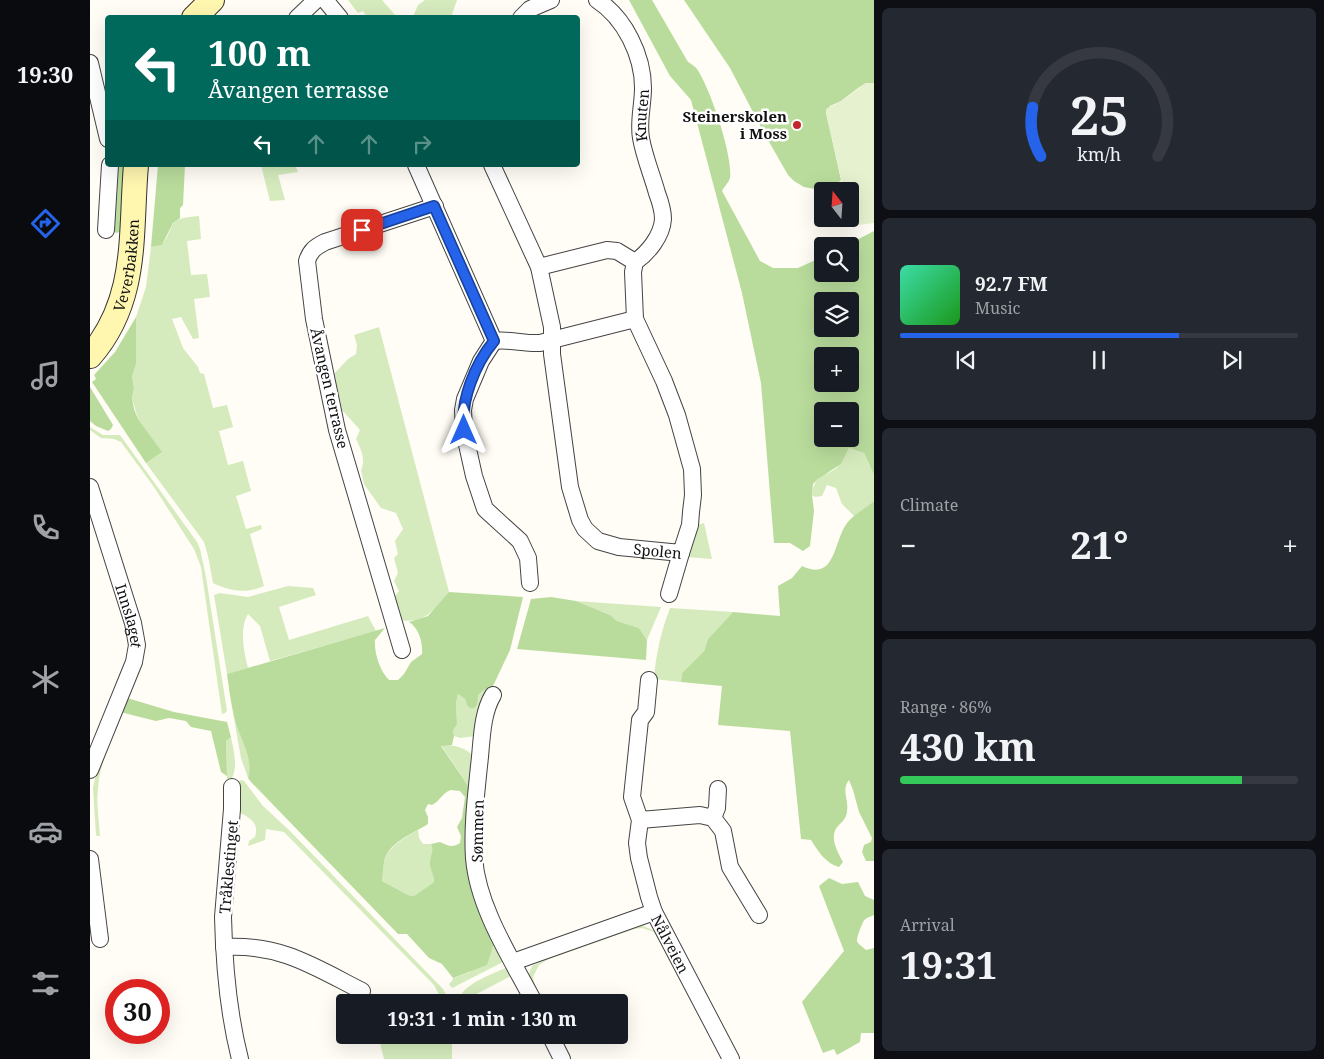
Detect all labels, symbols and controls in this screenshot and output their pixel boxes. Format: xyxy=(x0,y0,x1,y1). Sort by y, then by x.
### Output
text: 100 m xyxy=(208,29,311,76)
icon: left xyxy=(125,35,190,100)
text: 19:30 xyxy=(17,59,73,89)
text: Åvangen terrasse xyxy=(208,74,389,104)
text: 25 xyxy=(1070,79,1128,150)
street label: Knuten xyxy=(630,88,653,143)
place label: Steinerskolen i Moss xyxy=(682,106,787,143)
marker: Steinerskolen i Moss xyxy=(791,119,803,131)
icon: left xyxy=(249,130,277,158)
icon: ahead xyxy=(302,130,330,158)
icon: ahead xyxy=(355,130,383,158)
icon: right xyxy=(408,130,436,158)
text: km/h xyxy=(1077,142,1121,166)
north arrow xyxy=(814,182,859,228)
map controls xyxy=(814,182,859,447)
icon: directions xyxy=(28,206,63,241)
pin xyxy=(341,209,383,251)
icon: arrive xyxy=(348,216,376,244)
street label: Veverbakken xyxy=(108,218,143,314)
button: search xyxy=(814,237,859,282)
text: 92.7 FM xyxy=(975,271,1048,297)
button: layers xyxy=(814,292,859,337)
text: Music xyxy=(975,297,1020,319)
street label: Åvangen terrasse xyxy=(306,326,354,450)
icon: previous xyxy=(952,346,980,374)
icon: pause xyxy=(1085,346,1113,374)
icon: next xyxy=(1218,346,1246,374)
button: + xyxy=(814,347,859,392)
icon: music xyxy=(28,358,63,393)
button: − xyxy=(814,402,859,447)
position arrow xyxy=(437,403,489,455)
text: Climate xyxy=(900,494,958,516)
icon: phone xyxy=(28,510,63,545)
text: 21° xyxy=(1070,518,1128,570)
text: − xyxy=(900,526,916,564)
text: + xyxy=(1282,526,1298,564)
street label: Spolen xyxy=(633,538,683,563)
street label: Innslaget xyxy=(111,581,147,650)
icon: climate xyxy=(28,662,63,697)
text: Range · 86% xyxy=(900,696,992,718)
text: 430 km xyxy=(900,720,1036,772)
street label: Sømmen xyxy=(466,799,488,863)
icon: car xyxy=(28,814,63,849)
street label: Tråklestinget xyxy=(214,819,242,915)
street label: Nålveien xyxy=(647,911,694,977)
text: Arrival xyxy=(900,914,955,936)
text: 19:31 xyxy=(900,938,997,990)
icon: filters xyxy=(28,966,63,1001)
speed limit sign: 30 xyxy=(105,979,170,1044)
text: 19:31 · 1 min · 130 m xyxy=(387,1006,577,1032)

